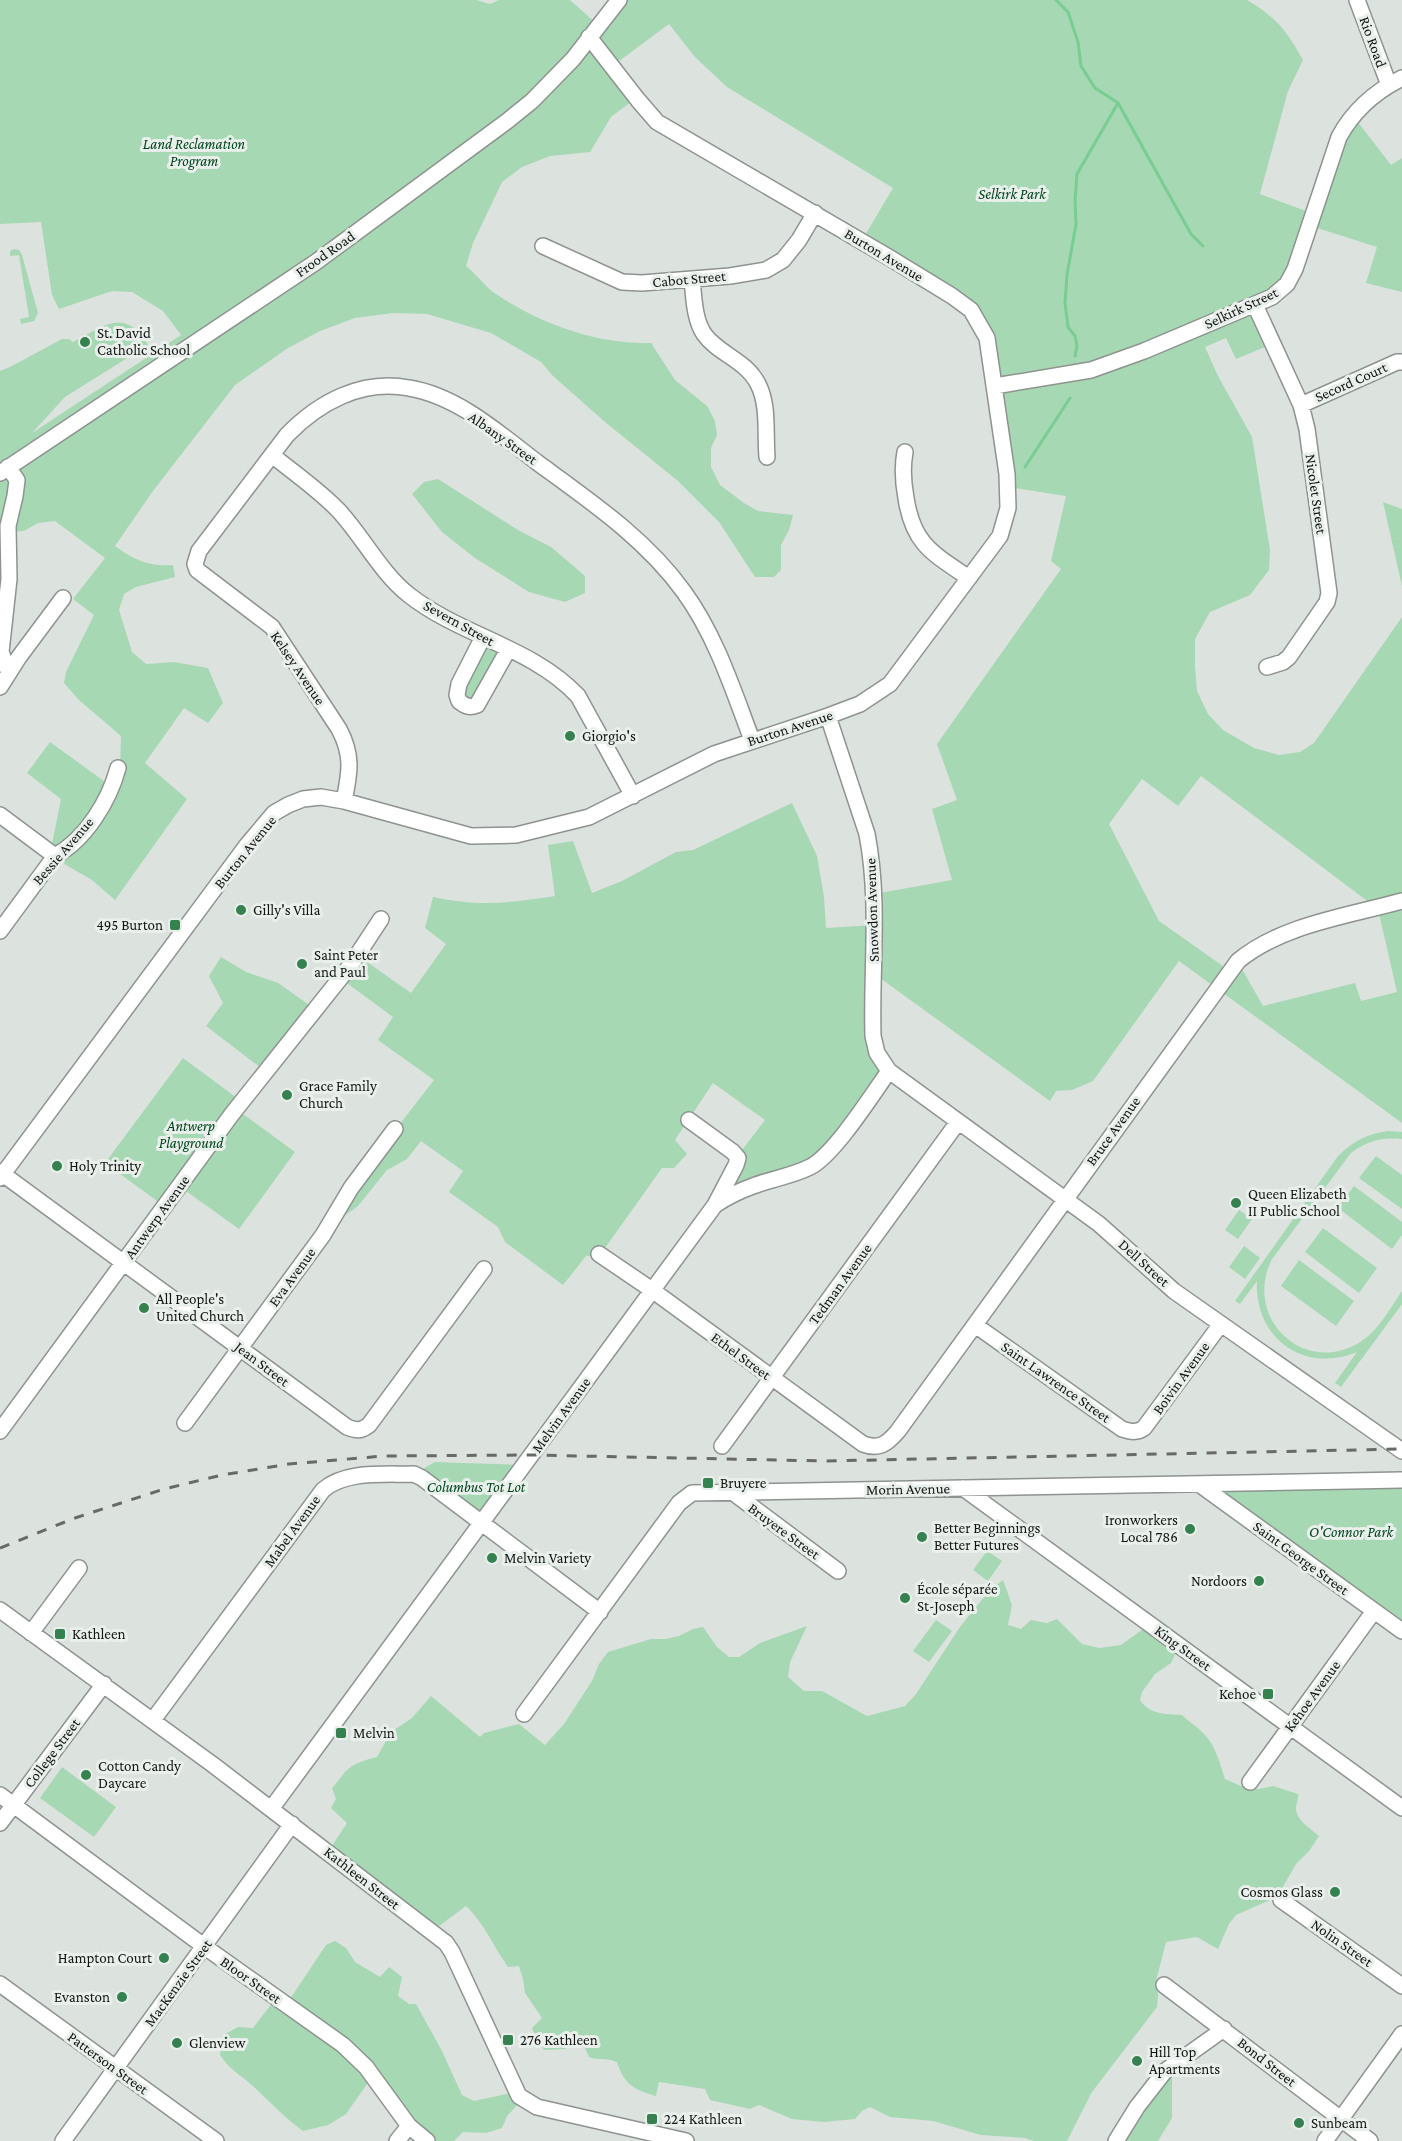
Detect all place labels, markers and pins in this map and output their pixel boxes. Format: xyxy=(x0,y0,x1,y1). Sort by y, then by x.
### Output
place label: St. David Catholic School xyxy=(97,325,190,358)
marker: St. David Catholic School xyxy=(78,335,92,349)
place label: Giorgio's xyxy=(582,728,636,745)
marker: Giorgio's xyxy=(563,729,577,743)
place label: Gilly's Villa xyxy=(253,902,320,919)
marker: Gilly's Villa xyxy=(234,903,248,917)
place label: 495 Burton xyxy=(96,917,163,933)
marker: 495 Burton xyxy=(168,918,182,932)
place label: Saint Peter and Paul xyxy=(314,947,379,980)
marker: Saint Peter and Paul xyxy=(295,957,309,971)
place label: Grace Family Church xyxy=(299,1078,377,1111)
marker: Grace Family Church xyxy=(280,1088,294,1102)
place label: Holy Trinity xyxy=(69,1158,141,1175)
marker: Holy Trinity xyxy=(50,1159,64,1173)
place label: Queen Elizabeth II Public School xyxy=(1248,1186,1347,1219)
marker: Queen Elizabeth II Public School xyxy=(1229,1196,1243,1210)
place label: All People's United Church xyxy=(156,1291,244,1324)
marker: All People's United Church xyxy=(137,1301,151,1315)
place label: Bruyere xyxy=(720,1475,767,1492)
marker: Bruyere xyxy=(701,1476,715,1490)
place label: Ironworkers Local 786 xyxy=(1105,1512,1178,1545)
place label: Better Beginnings Better Futures xyxy=(934,1520,1041,1553)
marker: Ironworkers Local 786 xyxy=(1183,1522,1197,1536)
marker: Better Beginnings Better Futures xyxy=(915,1530,929,1544)
place label: Melvin Variety xyxy=(504,1550,591,1567)
marker: Melvin Variety xyxy=(485,1551,499,1565)
place label: Nordoors xyxy=(1191,1573,1247,1589)
marker: Nordoors xyxy=(1252,1574,1266,1588)
place label: École séparée St-Joseph xyxy=(917,1581,998,1615)
marker: École séparée St-Joseph xyxy=(898,1591,912,1605)
place label: Kathleen xyxy=(72,1626,126,1642)
marker: Kathleen xyxy=(53,1627,67,1641)
place label: Kehoe xyxy=(1219,1686,1256,1702)
marker: Kehoe xyxy=(1261,1687,1275,1701)
place label: Melvin xyxy=(353,1725,395,1741)
marker: Melvin xyxy=(334,1726,348,1740)
place label: Cotton Candy Daycare xyxy=(98,1758,181,1792)
marker: Cotton Candy Daycare xyxy=(79,1768,93,1782)
place label: Cosmos Glass xyxy=(1241,1884,1323,1900)
marker: Cosmos Glass xyxy=(1328,1885,1342,1899)
place label: Hampton Court xyxy=(58,1950,153,1967)
marker: Hampton Court xyxy=(157,1951,171,1965)
place label: Evanston xyxy=(54,1989,110,2005)
marker: Evanston xyxy=(115,1990,129,2004)
place label: 276 Kathleen xyxy=(520,2032,598,2048)
marker: 276 Kathleen xyxy=(501,2033,515,2047)
place label: Glenview xyxy=(189,2035,246,2051)
marker: Glenview xyxy=(170,2036,184,2050)
place label: Hill Top Apartments xyxy=(1149,2044,1220,2078)
marker: Hill Top Apartments xyxy=(1130,2054,1144,2068)
place label: 224 Kathleen xyxy=(664,2111,742,2127)
marker: 224 Kathleen xyxy=(645,2112,659,2126)
place label: Sunbeam xyxy=(1311,2115,1367,2131)
marker: Sunbeam xyxy=(1292,2116,1306,2130)

